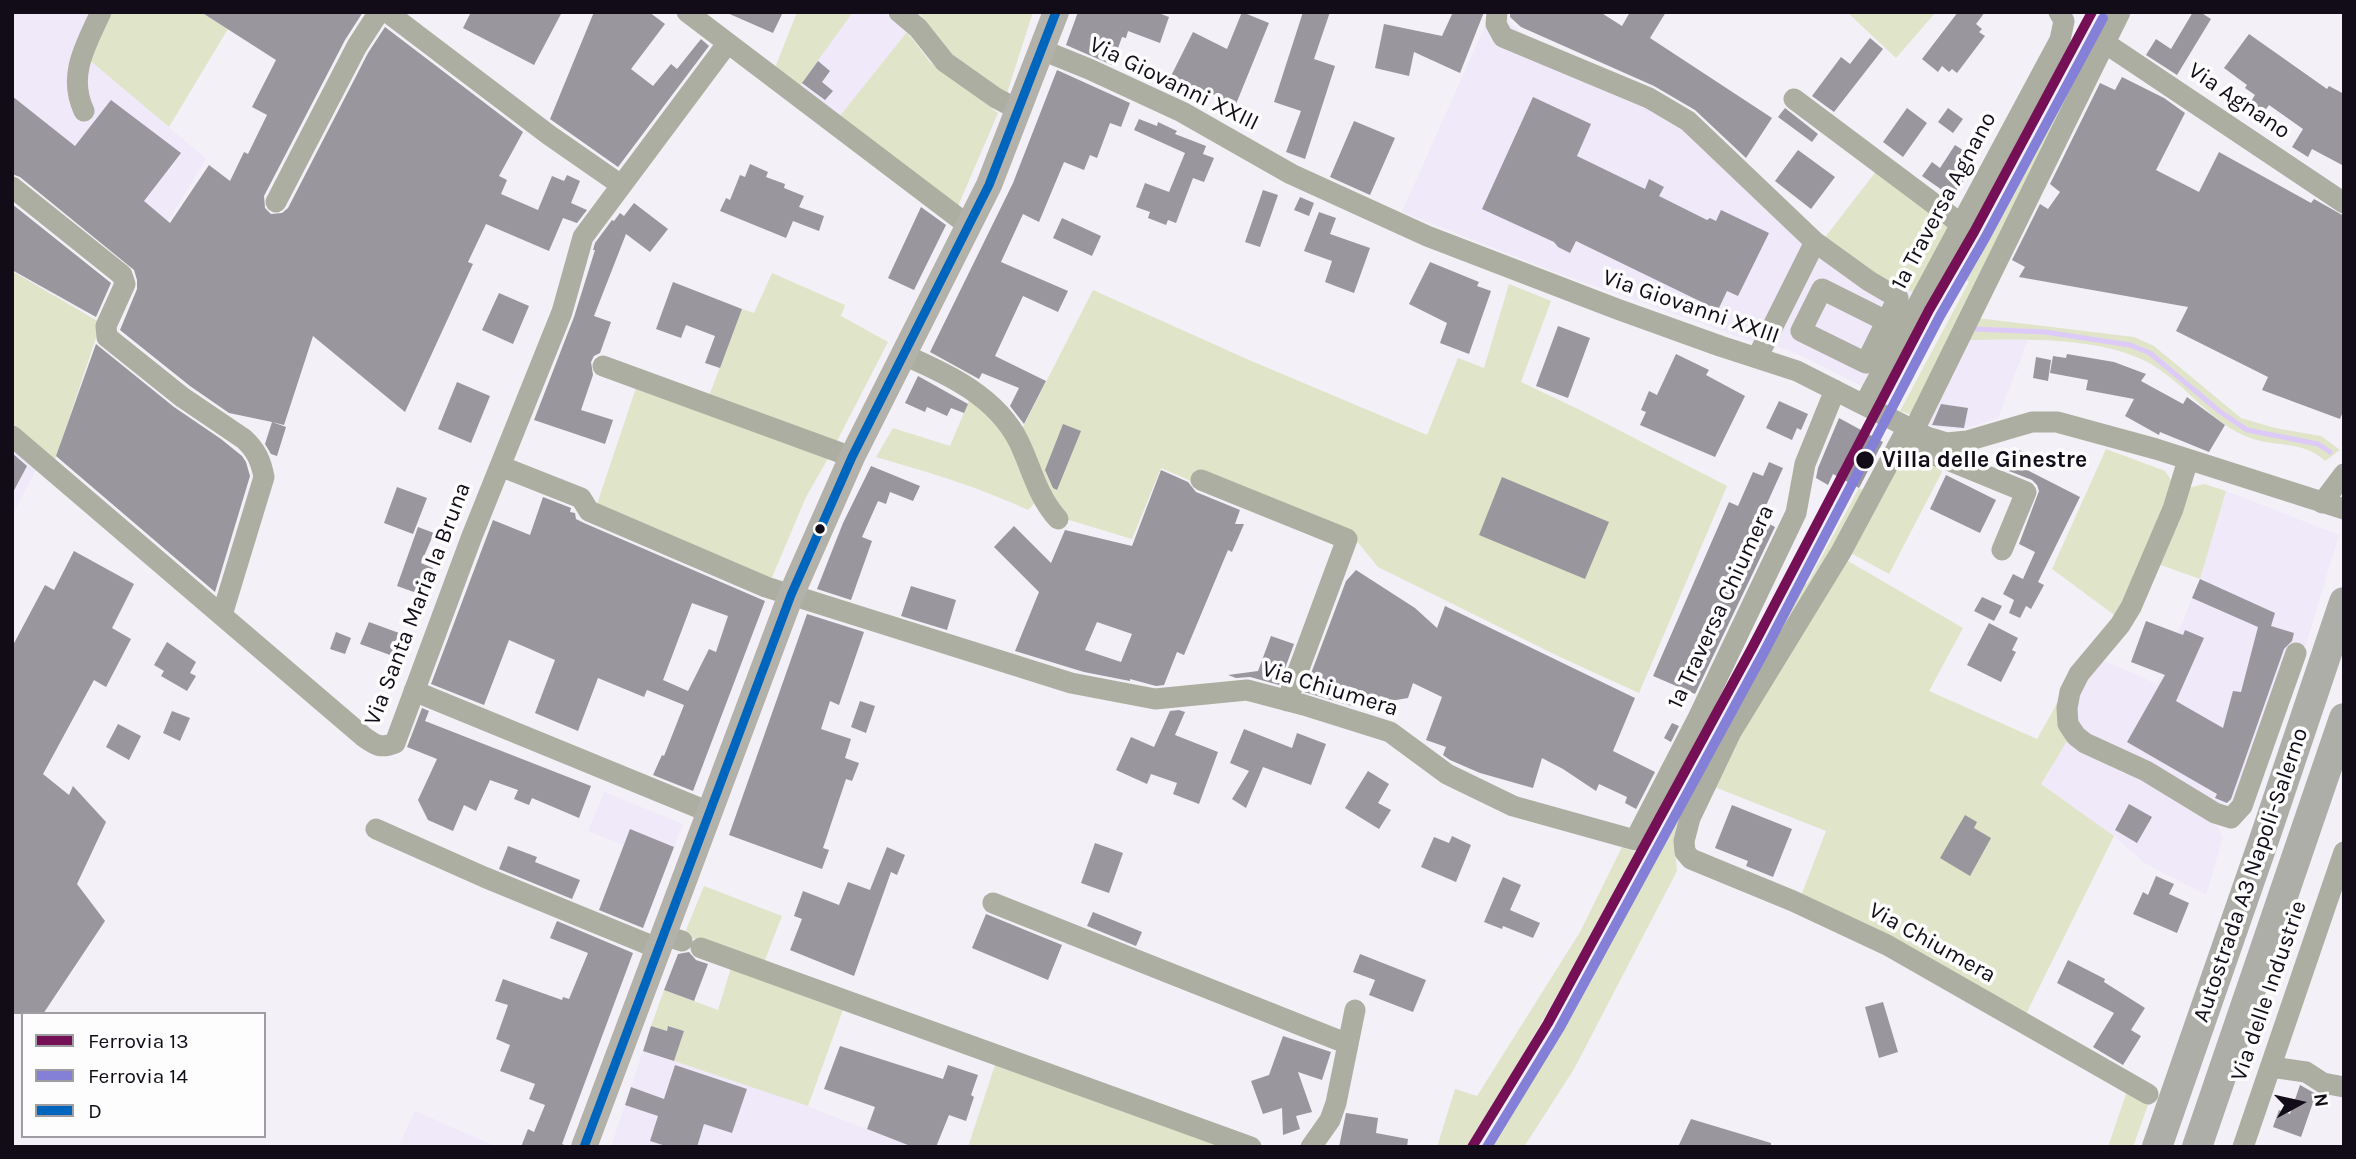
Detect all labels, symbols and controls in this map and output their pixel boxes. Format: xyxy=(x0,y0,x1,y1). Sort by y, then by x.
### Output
street label: Via Giovanni XXIII xyxy=(1085,31,1263,137)
street label: Via Agnano xyxy=(2183,57,2295,145)
street label: 1ª Traversa Agnano xyxy=(1885,107,2003,295)
street label: Via Giovanni XXIII xyxy=(1599,264,1783,350)
place label: Villa delle Ginestre xyxy=(1882,446,2087,474)
marker: Villa delle Ginestre xyxy=(1854,449,1876,471)
street label: Via Santa Maria la Bruna xyxy=(359,479,477,729)
street label: 1ª Traversa Chiumera xyxy=(1662,501,1780,713)
unlabelled marker xyxy=(813,522,827,536)
street label: Via Chiumera xyxy=(1259,655,1401,723)
street label: Autostrada A3 Napoli-Salerno xyxy=(2188,724,2314,1026)
street label: Via Chiumera xyxy=(1864,897,2000,989)
street label: Via delle Industrie xyxy=(2225,897,2313,1085)
legend xyxy=(21,1012,266,1138)
text: Ferrovia 13 xyxy=(88,1029,189,1053)
text: Ferrovia 14 xyxy=(88,1064,188,1088)
north arrow xyxy=(2265,1068,2335,1138)
text: N xyxy=(2309,1092,2333,1108)
text: D xyxy=(88,1099,102,1123)

